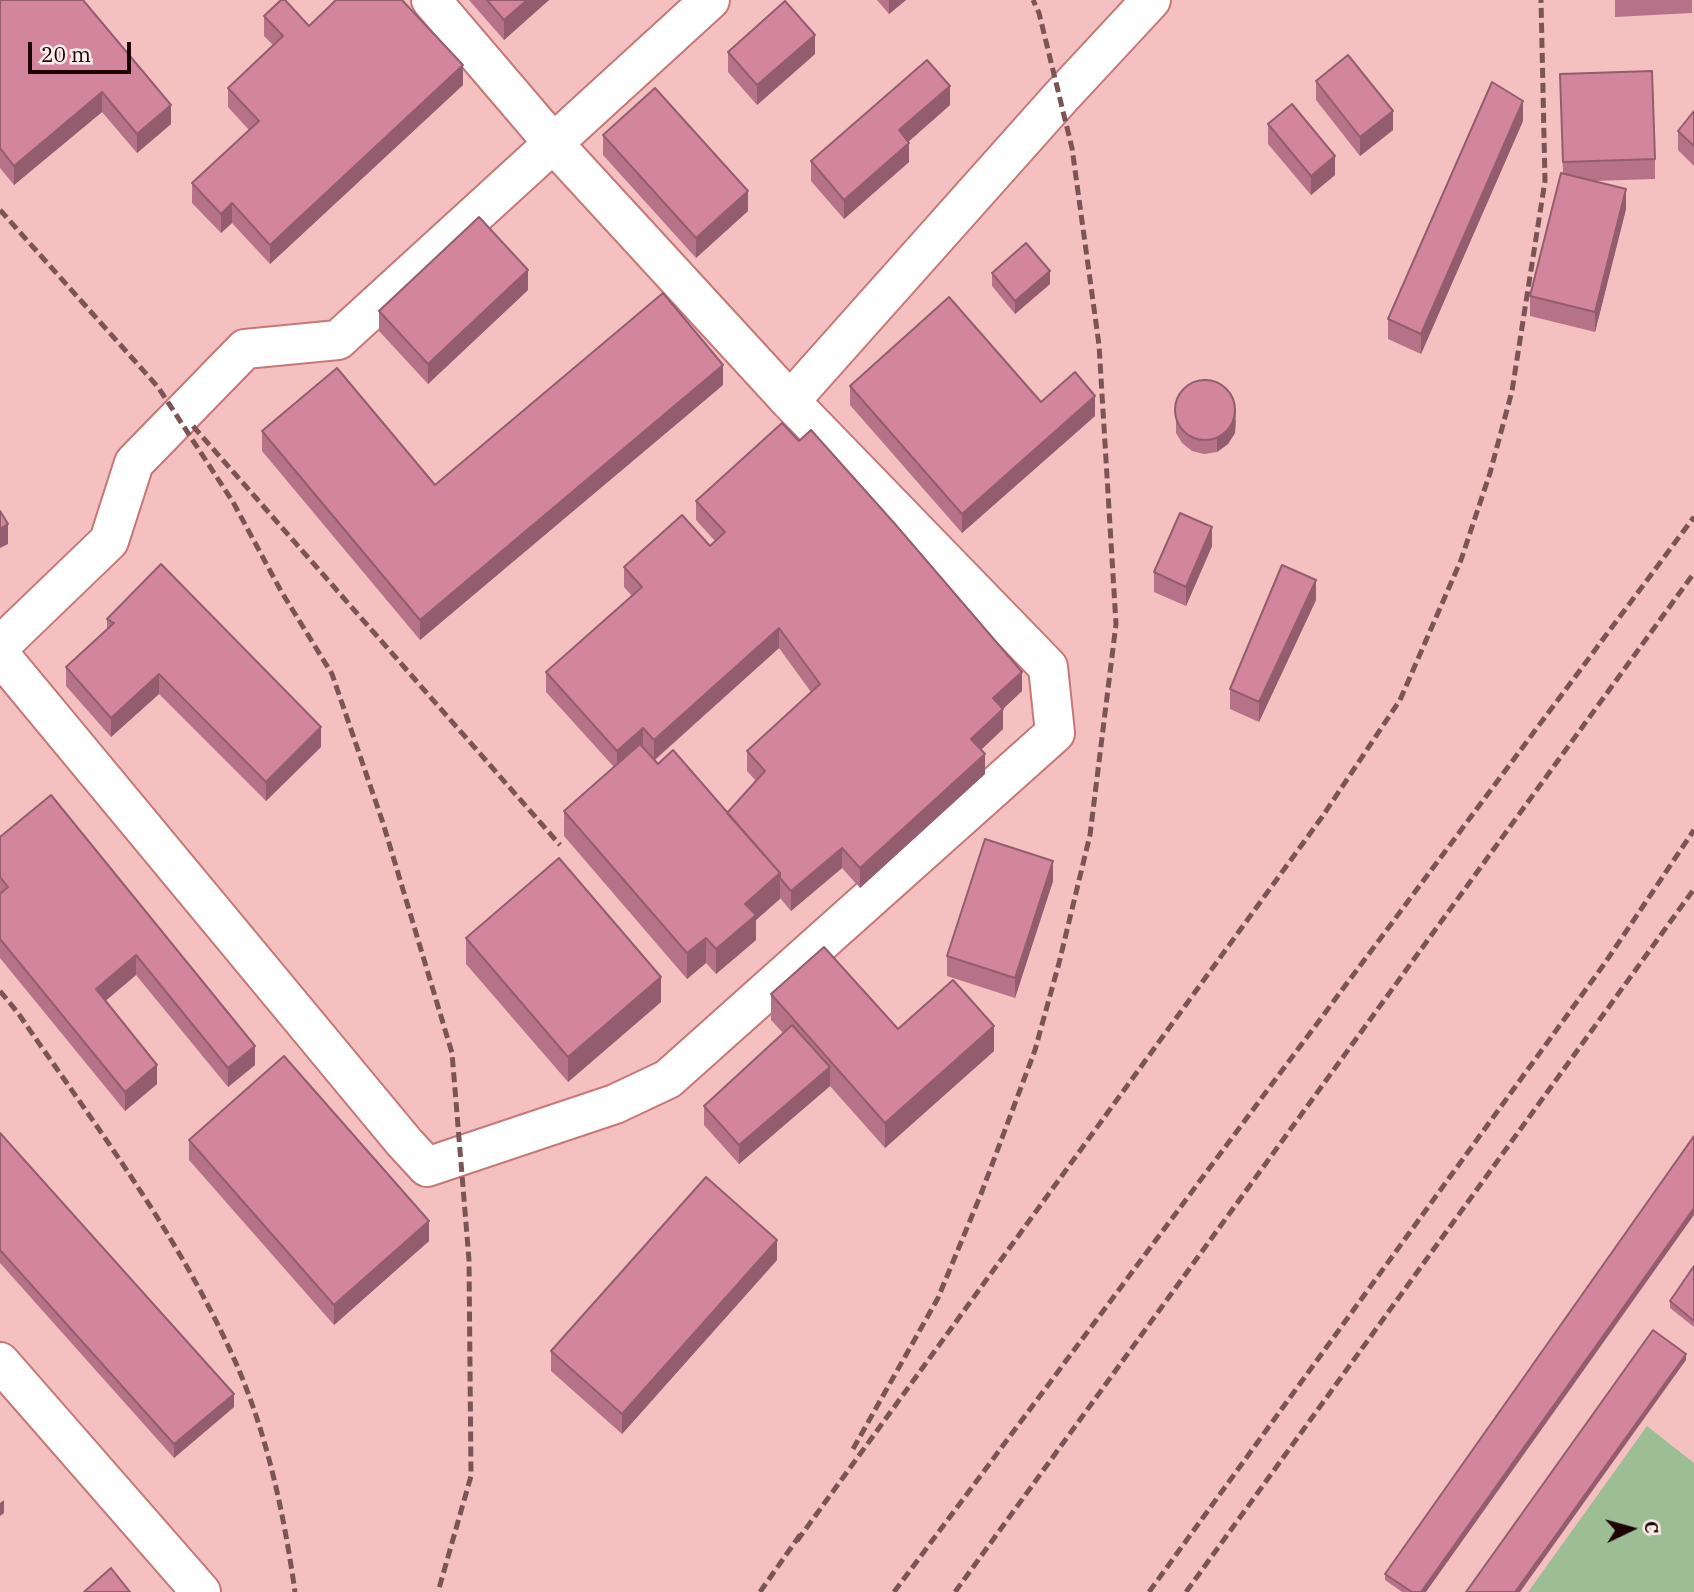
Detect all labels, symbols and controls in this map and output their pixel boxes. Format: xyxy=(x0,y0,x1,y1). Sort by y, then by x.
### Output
scale bar xyxy=(32,28,135,72)
text: 20 m xyxy=(41,40,91,68)
north arrow xyxy=(1596,1494,1666,1564)
text: С xyxy=(1639,1520,1664,1535)

